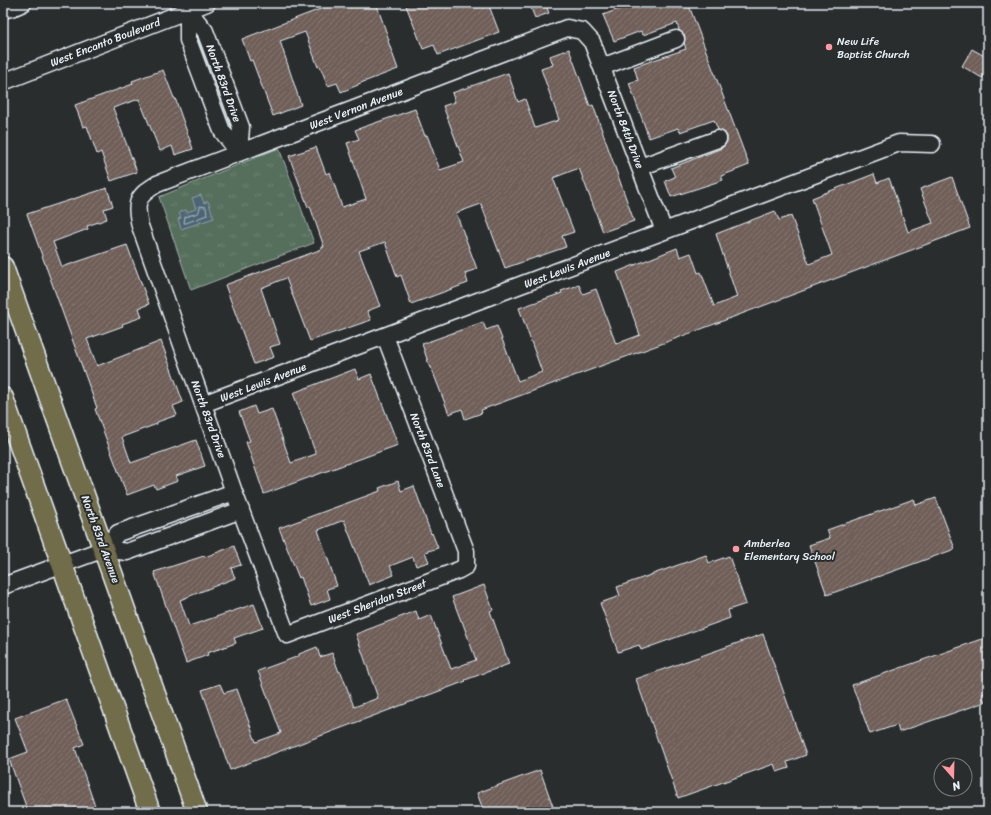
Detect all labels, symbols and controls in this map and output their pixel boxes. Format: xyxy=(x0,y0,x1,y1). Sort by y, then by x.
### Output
street label: West Encanto Boulevard xyxy=(47,12,164,72)
place label: New Life Baptist Church xyxy=(837,32,910,64)
street label: North 83rd Drive xyxy=(201,41,247,125)
marker: New Life Baptist Church xyxy=(824,42,834,52)
street label: West Vernon Avenue xyxy=(307,82,406,135)
street label: North 84th Drive xyxy=(602,87,649,172)
street label: West Lewis Avenue xyxy=(521,243,614,294)
street label: West Lewis Avenue xyxy=(217,357,310,408)
street label: North 83rd Drive xyxy=(186,377,232,461)
street label: North 83rd Lane xyxy=(404,410,451,491)
street label: North 83rd Avenue xyxy=(76,493,125,586)
place label: Amberlea Elementary School xyxy=(743,534,836,566)
marker: Amberlea Elementary School xyxy=(731,544,741,554)
street label: West Sheridan Street xyxy=(325,574,430,629)
north arrow xyxy=(933,757,973,797)
text: N xyxy=(949,775,964,796)

